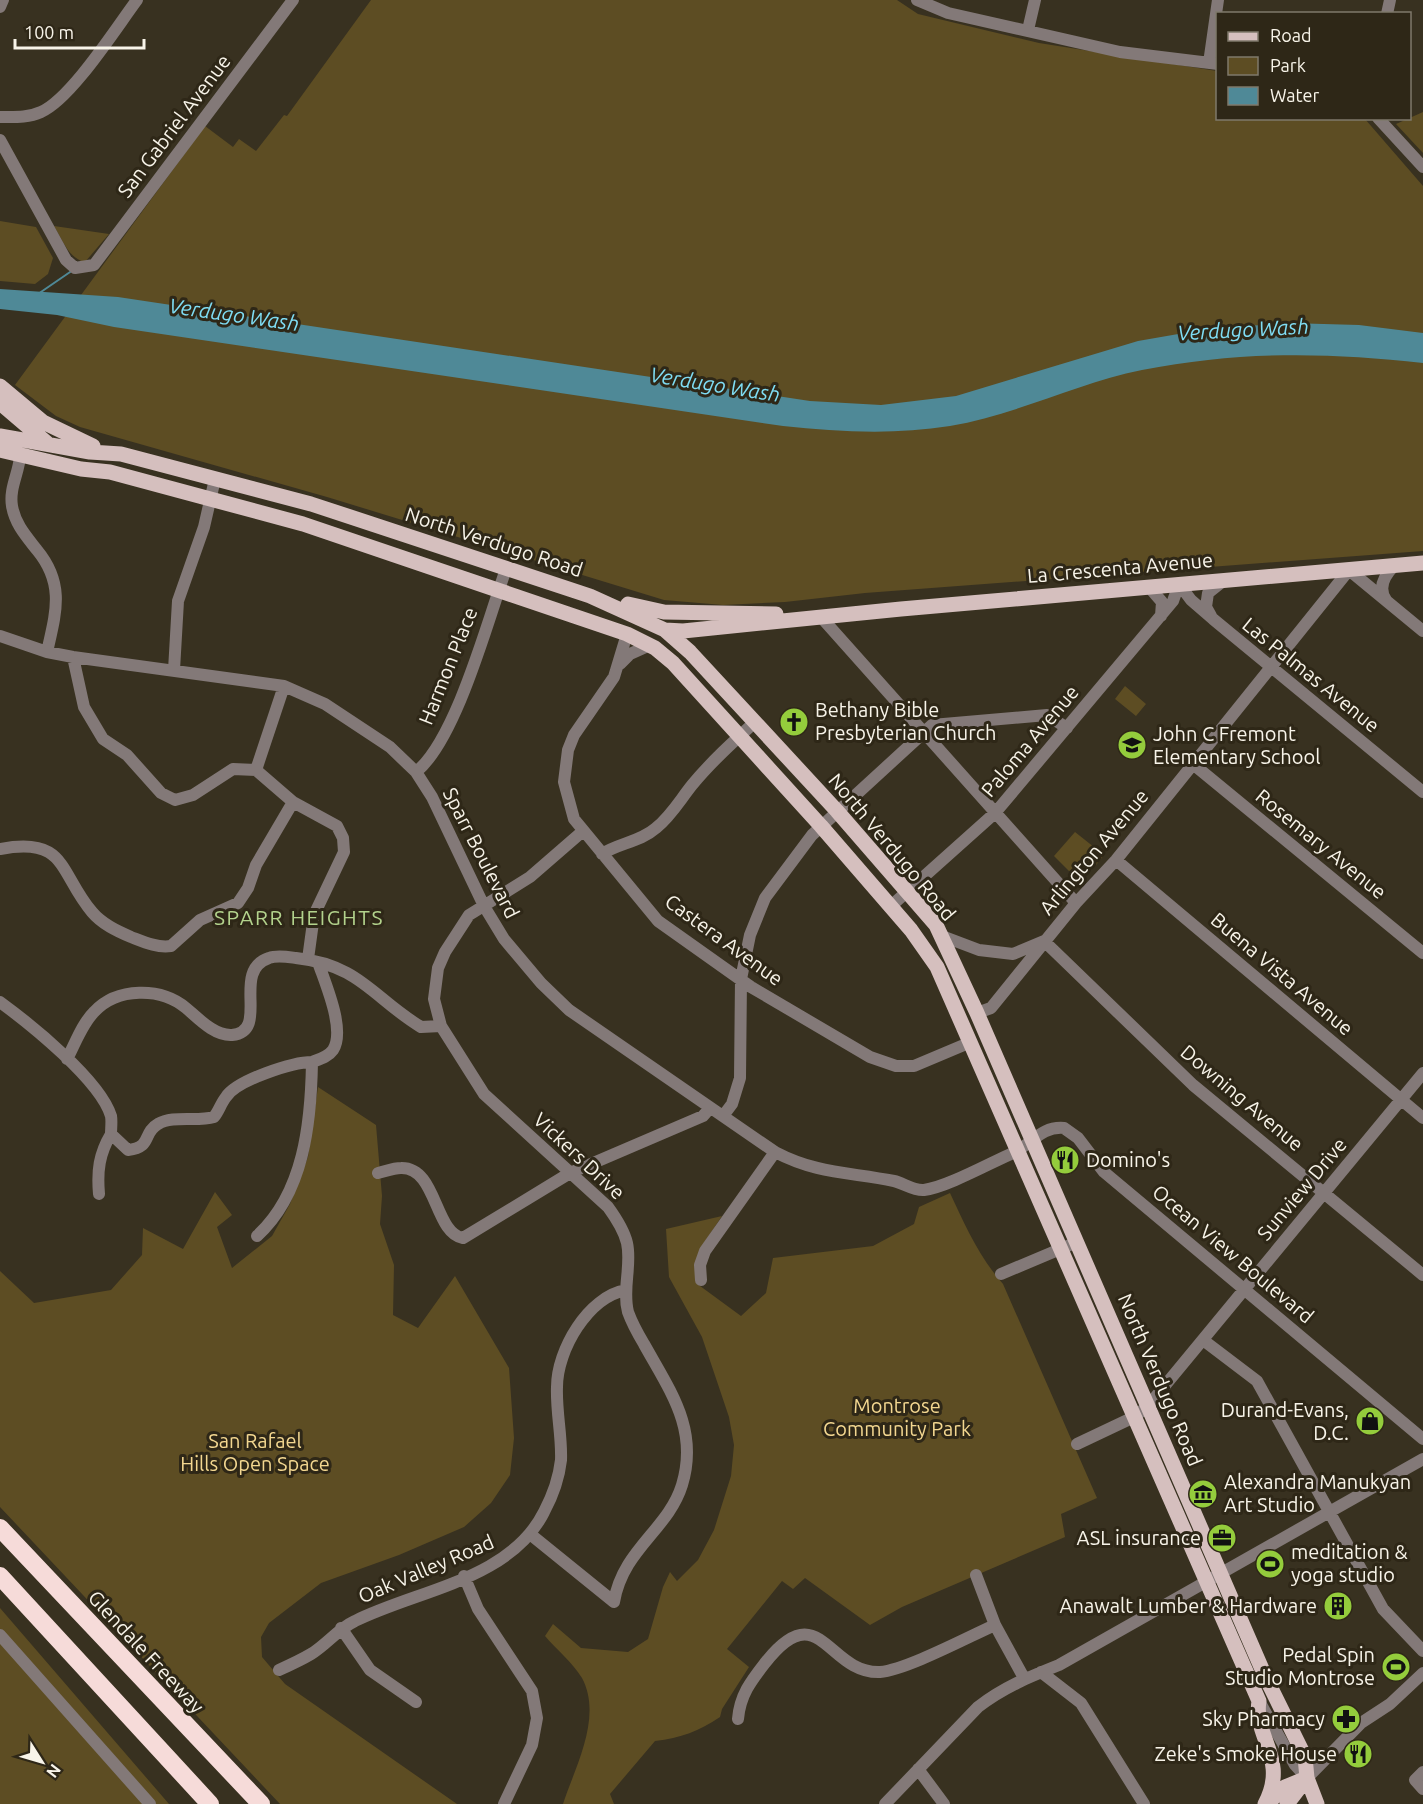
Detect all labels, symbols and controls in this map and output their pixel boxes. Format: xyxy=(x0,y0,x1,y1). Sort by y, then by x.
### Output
scale bar xyxy=(15,12,144,50)
legend xyxy=(1216,12,1411,120)
text: 100 m xyxy=(24,22,74,42)
text: Road xyxy=(1270,25,1312,45)
street label: San Gabriel Avenue xyxy=(112,50,235,202)
text: Park xyxy=(1270,55,1306,75)
text: Water xyxy=(1270,85,1320,105)
water label: Verdugo Wash xyxy=(167,293,301,335)
water label: Verdugo Wash xyxy=(1177,314,1309,344)
water label: Verdugo Wash xyxy=(648,362,782,406)
street label: North Verdugo Road xyxy=(403,502,586,581)
street label: La Crescenta Avenue xyxy=(1026,548,1214,587)
street label: Harmon Place xyxy=(414,604,482,728)
street label: Las Palmas Avenue xyxy=(1238,612,1384,737)
street label: Paloma Avenue xyxy=(976,680,1083,801)
place label: Bethany Bible Presbyterian Church xyxy=(815,698,997,744)
church icon: Bethany Bible Presbyterian Church xyxy=(778,706,810,738)
place label: John C Fremont Elementary School xyxy=(1153,722,1320,768)
school or university icon: John C Fremont Elementary School xyxy=(1116,729,1148,761)
street label: North Verdugo Road xyxy=(824,768,961,925)
street label: Sparr Boulevard xyxy=(439,784,524,922)
street label: Arlington Avenue xyxy=(1035,784,1153,919)
street label: Rosemary Avenue xyxy=(1252,784,1391,903)
street label: Castera Avenue xyxy=(661,889,788,990)
district label: SPARR HEIGHTS xyxy=(214,905,384,929)
street label: Buena Vista Avenue xyxy=(1207,907,1358,1040)
street label: Downing Avenue xyxy=(1177,1040,1308,1155)
street label: Vickers Drive xyxy=(529,1108,630,1204)
street label: Sunview Drive xyxy=(1252,1133,1351,1244)
restaurant icon: Domino's xyxy=(1049,1144,1081,1176)
place label: Domino's xyxy=(1086,1148,1170,1171)
street label: Ocean View Boulevard xyxy=(1148,1180,1318,1328)
street label: North Verdugo Road xyxy=(1114,1290,1207,1469)
park label: Montrose Community Park xyxy=(823,1394,971,1440)
place label: Durand-Evans, D.C. xyxy=(1221,1398,1349,1444)
shop icon: Durand-Evans, D.C. xyxy=(1354,1405,1386,1437)
park label: San Rafael Hills Open Space xyxy=(180,1429,330,1475)
place label: Alexandra Manukyan Art Studio xyxy=(1224,1470,1411,1516)
museum icon: Alexandra Manukyan Art Studio xyxy=(1187,1478,1219,1510)
office icon: ASL insurance xyxy=(1206,1522,1238,1554)
place label: ASL insurance xyxy=(1077,1526,1201,1549)
street label: Oak Valley Road xyxy=(355,1530,497,1607)
place label: meditation & yoga studio xyxy=(1291,1540,1407,1586)
sports icon: meditation & yoga studio xyxy=(1254,1548,1286,1580)
street label: Glendale Freeway xyxy=(84,1586,209,1718)
building icon: Anawalt Lumber & Hardware xyxy=(1322,1590,1354,1622)
place label: Anawalt Lumber & Hardware xyxy=(1060,1594,1317,1617)
place label: Pedal Spin Studio Montrose xyxy=(1225,1643,1375,1689)
sports icon: Pedal Spin Studio Montrose xyxy=(1380,1651,1412,1683)
pharmacy icon: Sky Pharmacy xyxy=(1330,1703,1362,1735)
place label: Sky Pharmacy xyxy=(1202,1707,1325,1730)
north arrow xyxy=(12,1732,72,1792)
restaurant icon: Zeke's Smoke House xyxy=(1342,1738,1374,1770)
place label: Zeke's Smoke House xyxy=(1154,1742,1337,1765)
text: N xyxy=(43,1761,65,1781)

